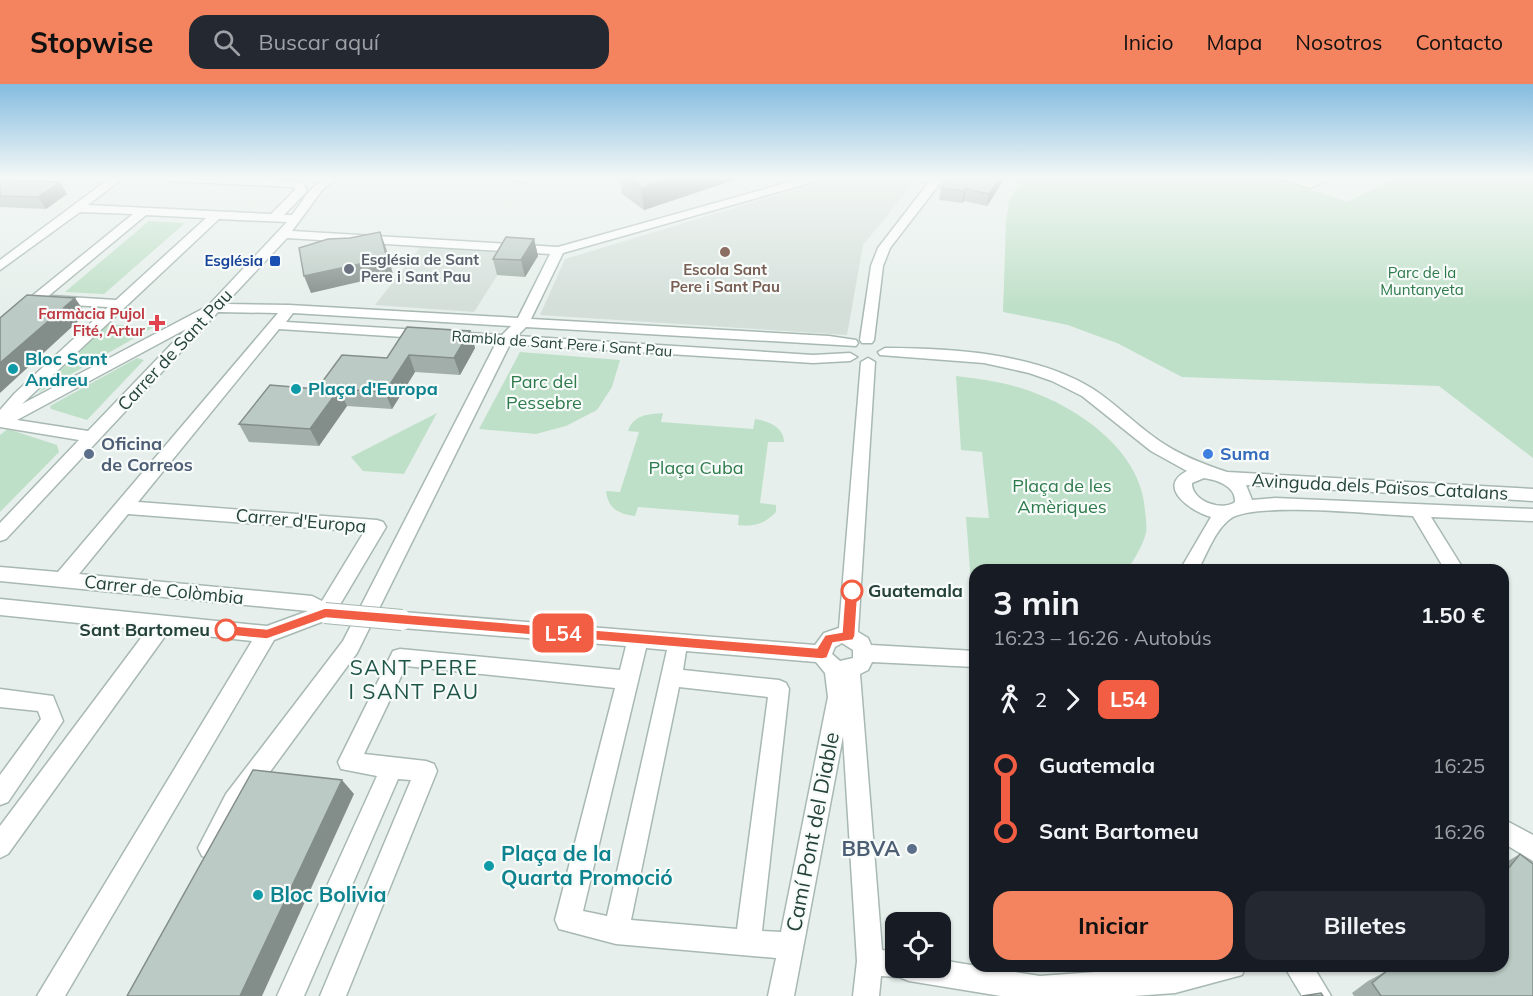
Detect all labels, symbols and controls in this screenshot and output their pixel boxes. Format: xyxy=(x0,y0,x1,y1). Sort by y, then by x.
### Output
search box xyxy=(189,15,609,69)
text: Stopwise xyxy=(30,25,153,60)
icon: search xyxy=(210,26,243,59)
text: Buscar aquí xyxy=(258,28,379,56)
text: Inicio xyxy=(1123,29,1173,55)
text: Mapa xyxy=(1206,29,1262,55)
text: Nosotros xyxy=(1295,29,1382,55)
text: Contacto xyxy=(1415,29,1503,55)
marker: Escola Sant Pere i Sant Pau xyxy=(718,245,732,259)
place label: Església de Sant Pere i Sant Pau xyxy=(361,250,479,286)
place label: Església xyxy=(204,251,263,270)
marker: Església xyxy=(268,254,282,268)
place label: Escola Sant Pere i Sant Pau xyxy=(670,260,780,296)
marker: Església de Sant Pere i Sant Pau xyxy=(342,262,356,276)
park label: Parc de la Muntanyeta xyxy=(1380,263,1464,299)
street label: Carrer de Sant Pau xyxy=(112,284,237,415)
place label: Farmàcia Pujol Fité, Artur xyxy=(38,304,145,340)
marker: Farmàcia Pujol Fité, Artur xyxy=(150,316,164,330)
street label: Rambla de Sant Pere i Sant Pau xyxy=(451,326,673,361)
place label: Bloc Sant Andreu xyxy=(25,347,107,391)
marker: Bloc Sant Andreu xyxy=(6,362,20,376)
park label: Parc del Pessebre xyxy=(506,370,582,414)
place label: Plaça d'Europa xyxy=(308,377,438,400)
marker: Plaça d'Europa xyxy=(289,382,303,396)
place label: Oficina de Correos xyxy=(101,432,193,476)
place label: Suma xyxy=(1220,442,1270,465)
marker: Oficina de Correos xyxy=(82,447,96,461)
marker: Suma xyxy=(1201,447,1215,461)
park label: Plaça Cuba xyxy=(648,456,744,479)
street label: Avinguda dels Països Catalans xyxy=(1251,468,1509,505)
park label: Plaça de les Amèriques xyxy=(1012,474,1112,518)
street label: Carrer d'Europa xyxy=(235,503,367,538)
street label: Carrer de Colòmbia xyxy=(83,570,245,609)
place label: Guatemala xyxy=(868,579,963,602)
marker: Guatemala xyxy=(841,580,863,602)
text: 3 min xyxy=(993,582,1080,623)
text: 1.50 € xyxy=(1421,601,1485,629)
line badge: L54 xyxy=(528,614,598,652)
place label: Sant Bartomeu xyxy=(79,618,210,641)
marker: Sant Bartomeu xyxy=(215,619,237,641)
text: L54 xyxy=(545,620,581,646)
text: 16:23 – 16:26 · Autobús xyxy=(993,625,1212,650)
district label: SANT PERE I SANT PAU xyxy=(348,654,480,704)
icon: walk xyxy=(993,683,1026,716)
icon: forward xyxy=(1056,683,1089,716)
text: L54 xyxy=(1110,686,1147,712)
text: 2 xyxy=(1035,687,1047,712)
street label: Camí Pont del Diable xyxy=(780,730,844,934)
text: Guatemala xyxy=(1039,751,1155,779)
text: 16:25 xyxy=(1432,753,1485,778)
text: Sant Bartomeu xyxy=(1039,817,1199,845)
text: 16:26 xyxy=(1432,819,1485,844)
place label: BBVA xyxy=(842,835,900,861)
place label: Plaça de la Quarta Promoció xyxy=(501,840,673,890)
marker: BBVA xyxy=(905,842,919,856)
marker: Plaça de la Quarta Promoció xyxy=(482,859,496,873)
place label: Bloc Bolivia xyxy=(270,881,387,907)
marker: Bloc Bolivia xyxy=(251,888,265,902)
button: Iniciar xyxy=(993,891,1233,960)
button: Billetes xyxy=(1245,891,1485,960)
map controls xyxy=(885,912,951,978)
button: locate xyxy=(885,912,951,978)

